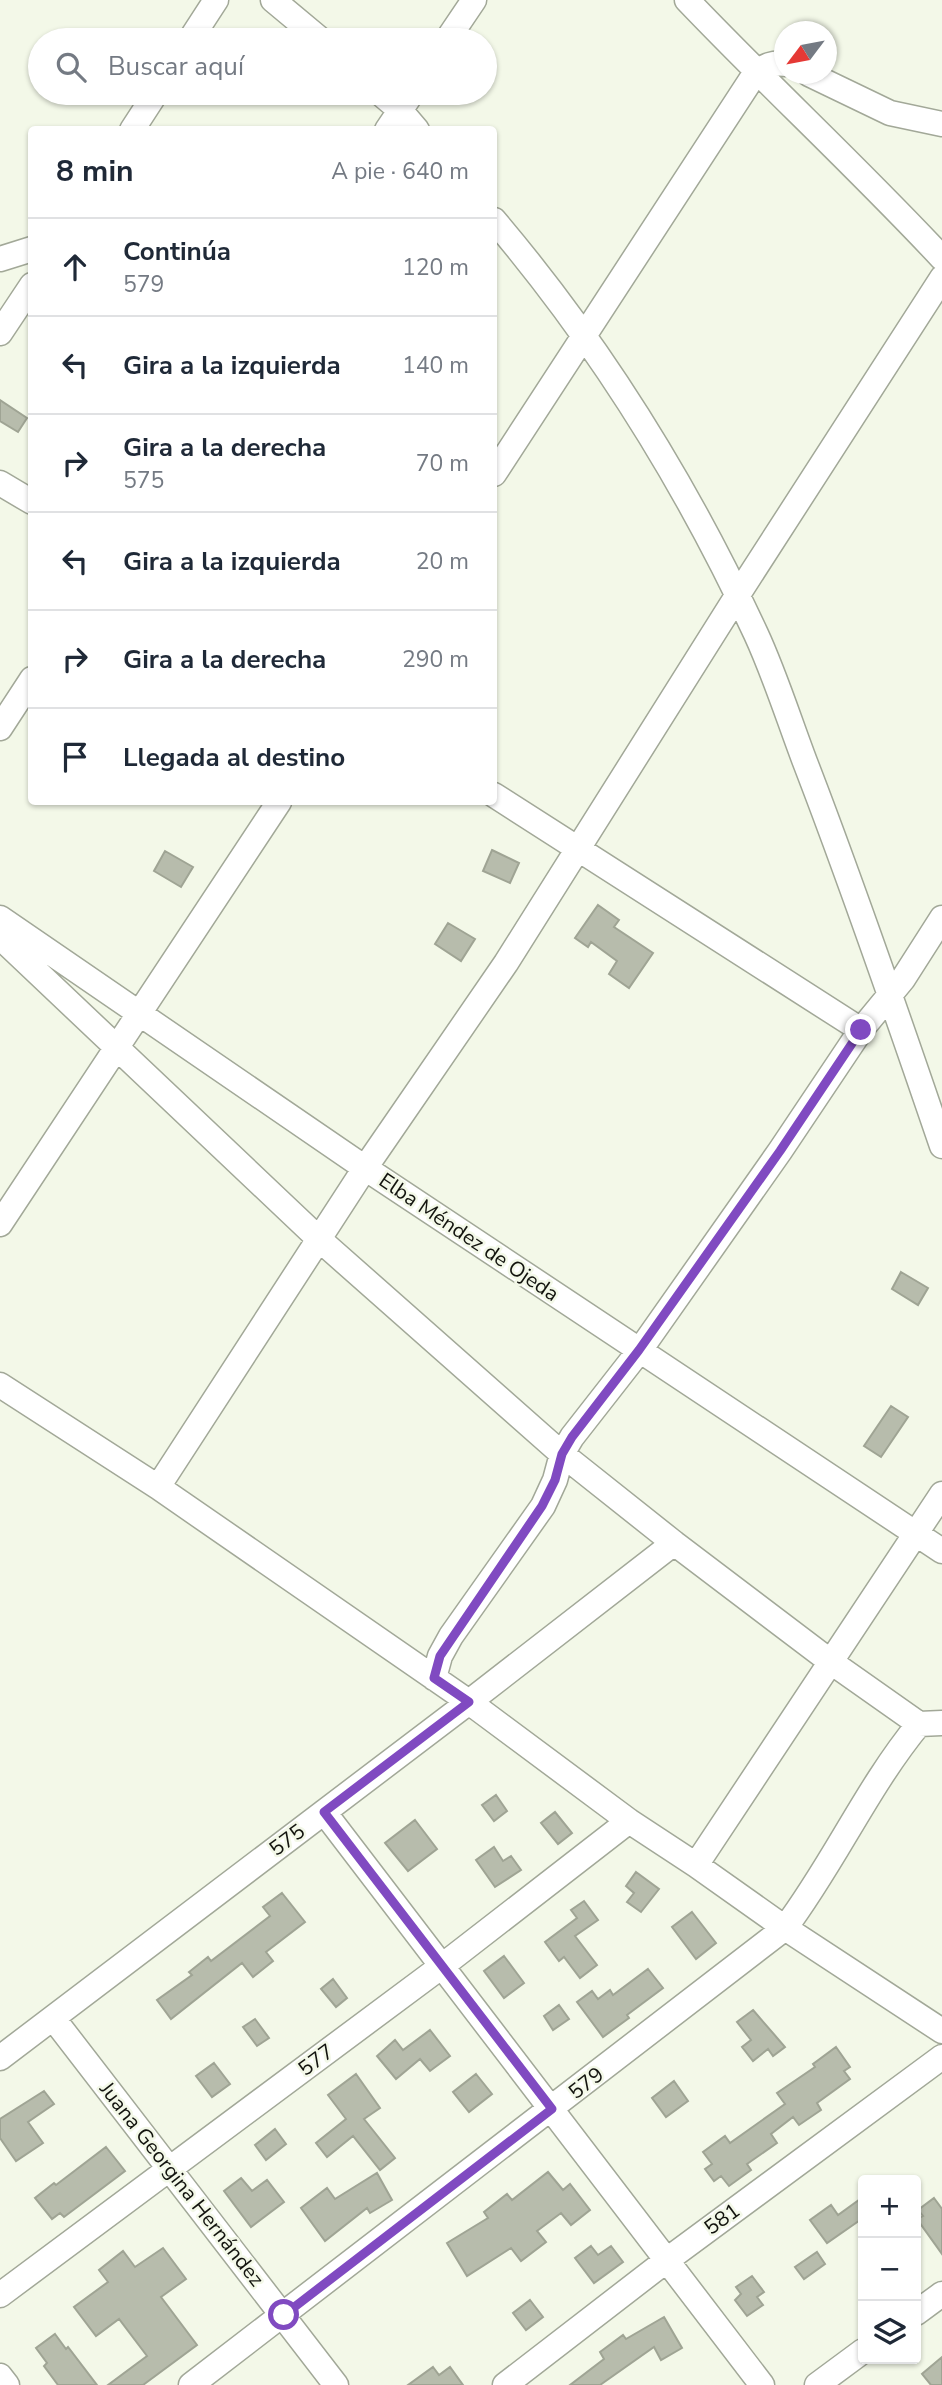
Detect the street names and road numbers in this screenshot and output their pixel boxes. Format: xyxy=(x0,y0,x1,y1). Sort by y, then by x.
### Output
street label: Elba Méndez de Ojeda xyxy=(374,1166,564,1308)
street label: 575 xyxy=(263,1817,311,1863)
street label: 577 xyxy=(292,2037,340,2083)
street label: 579 xyxy=(562,2060,610,2106)
street label: Juana Georgina Hernández xyxy=(93,2075,271,2292)
street label: 581 xyxy=(698,2197,746,2241)

